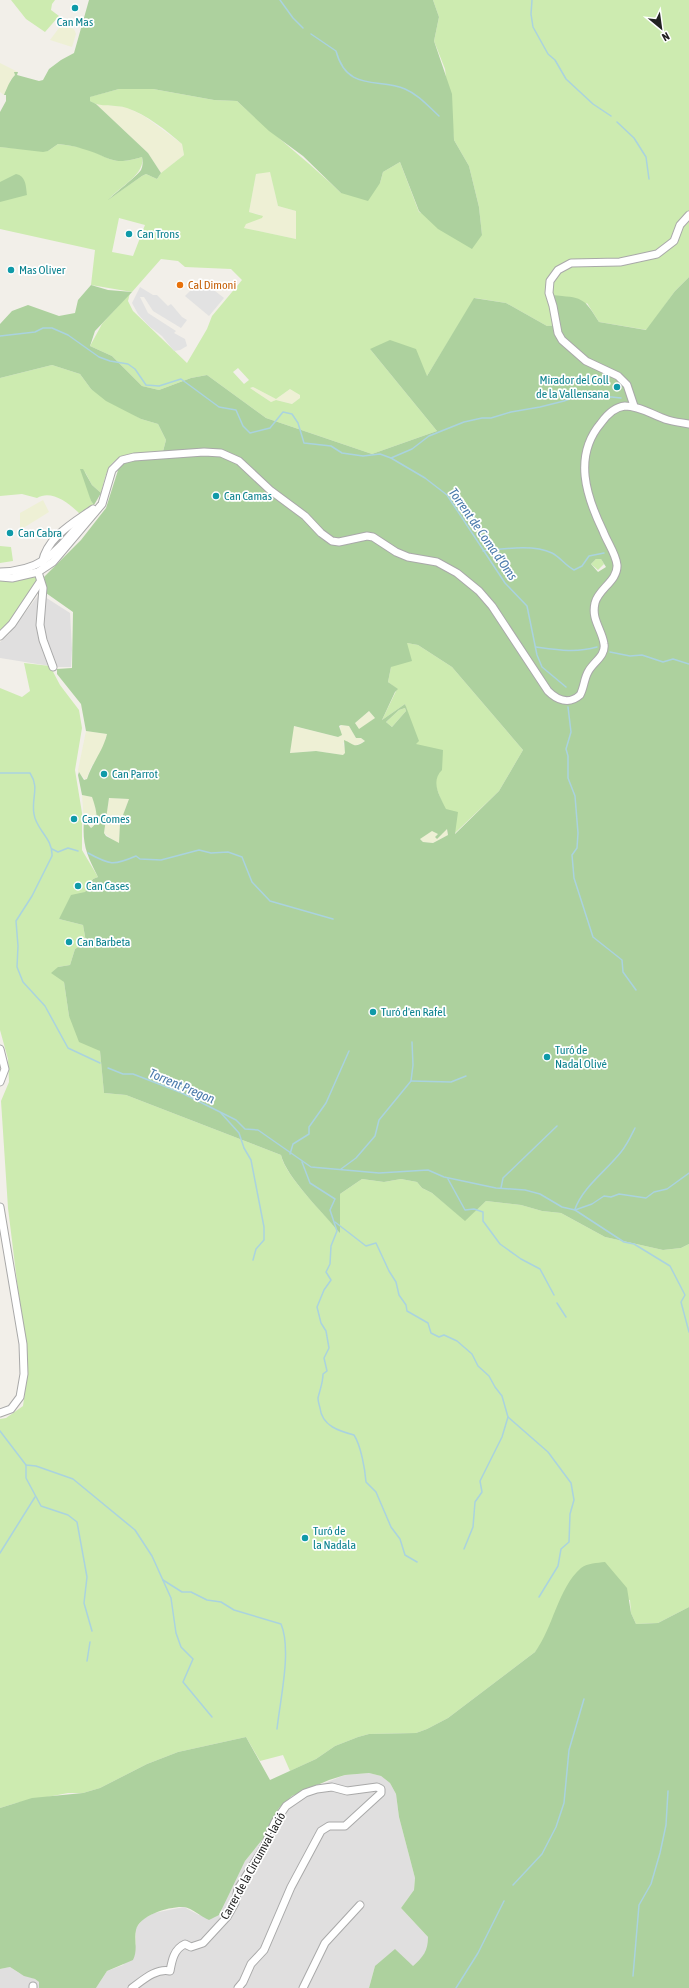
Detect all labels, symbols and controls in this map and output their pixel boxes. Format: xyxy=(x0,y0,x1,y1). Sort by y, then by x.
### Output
marker: Can Mas xyxy=(70,3,80,13)
north arrow xyxy=(641,8,681,48)
place label: Can Mas xyxy=(57,15,93,29)
text: N xyxy=(660,30,672,44)
place label: Can Trons xyxy=(137,227,179,241)
marker: Can Trons xyxy=(124,229,134,239)
place label: Mas Oliver xyxy=(19,263,66,277)
marker: Mas Oliver xyxy=(6,265,16,275)
place label: Cal Dimoni xyxy=(188,278,236,292)
marker: Cal Dimoni xyxy=(175,280,185,290)
place label: Mirador del Coll de la Vallensana xyxy=(536,373,610,401)
marker: Mirador del Coll de la Vallensana xyxy=(612,382,622,392)
water label: Torrent de Coma d'Oms xyxy=(446,485,521,583)
place label: Can Camas xyxy=(224,489,272,503)
marker: Can Camas xyxy=(211,491,221,501)
place label: Can Cabra xyxy=(18,526,62,540)
marker: Can Cabra xyxy=(5,528,15,538)
place label: Can Parrot xyxy=(112,767,158,781)
marker: Can Parrot xyxy=(99,769,109,779)
place label: Can Comes xyxy=(82,812,130,826)
marker: Can Comes xyxy=(69,814,79,824)
place label: Can Cases xyxy=(86,879,129,893)
marker: Can Cases xyxy=(73,881,83,891)
place label: Can Barbeta xyxy=(77,935,130,949)
marker: Can Barbeta xyxy=(64,937,74,947)
place label: Turó d'en Rafel xyxy=(381,1005,447,1019)
marker: Turó d'en Rafel xyxy=(368,1007,378,1017)
place label: Turó de Nadal Olivé xyxy=(555,1043,607,1071)
marker: Turó de Nadal Olivé xyxy=(542,1052,552,1062)
water label: Torrent Pregon xyxy=(147,1065,218,1107)
place label: Turó de la Nadala xyxy=(313,1524,356,1552)
marker: Turó de la Nadala xyxy=(300,1533,310,1543)
street label: Carrer de la Circumval·lació xyxy=(218,1810,288,1922)

